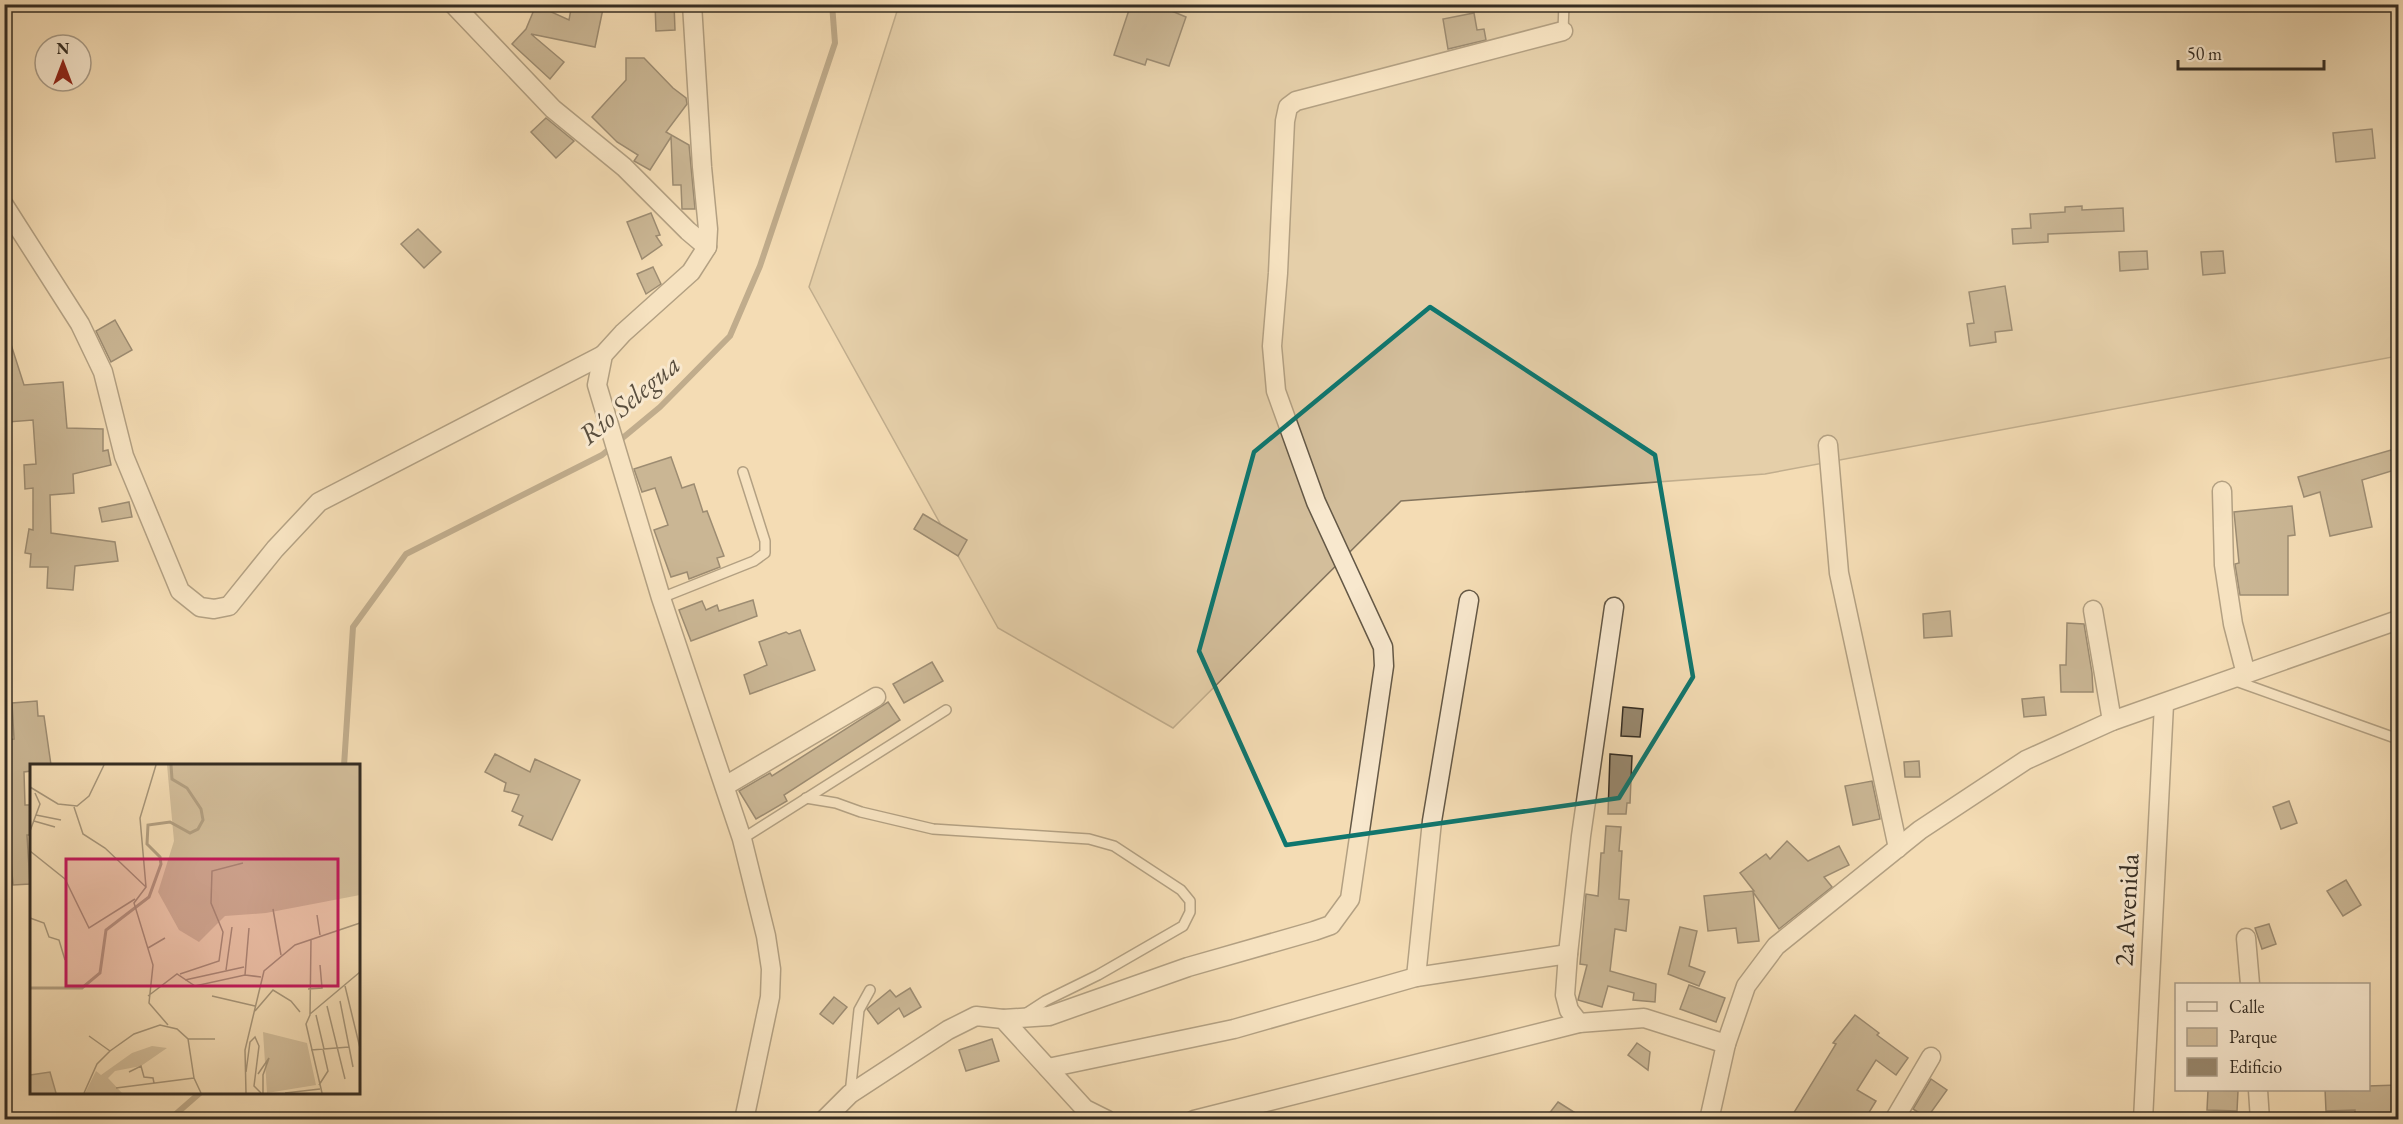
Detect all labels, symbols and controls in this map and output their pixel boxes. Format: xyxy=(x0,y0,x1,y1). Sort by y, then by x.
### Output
north arrow xyxy=(33,33,93,93)
scale bar xyxy=(2178,33,2324,71)
text: N xyxy=(57,38,70,59)
text: 50 m xyxy=(2187,42,2222,65)
water label: Río Selegua xyxy=(571,346,687,452)
inset map xyxy=(30,764,360,1094)
street label: 2a Avenida xyxy=(2106,852,2146,967)
legend xyxy=(2175,983,2370,1091)
text: Calle xyxy=(2229,995,2265,1018)
text: Parque xyxy=(2229,1025,2277,1048)
text: Edificio xyxy=(2229,1055,2282,1078)

